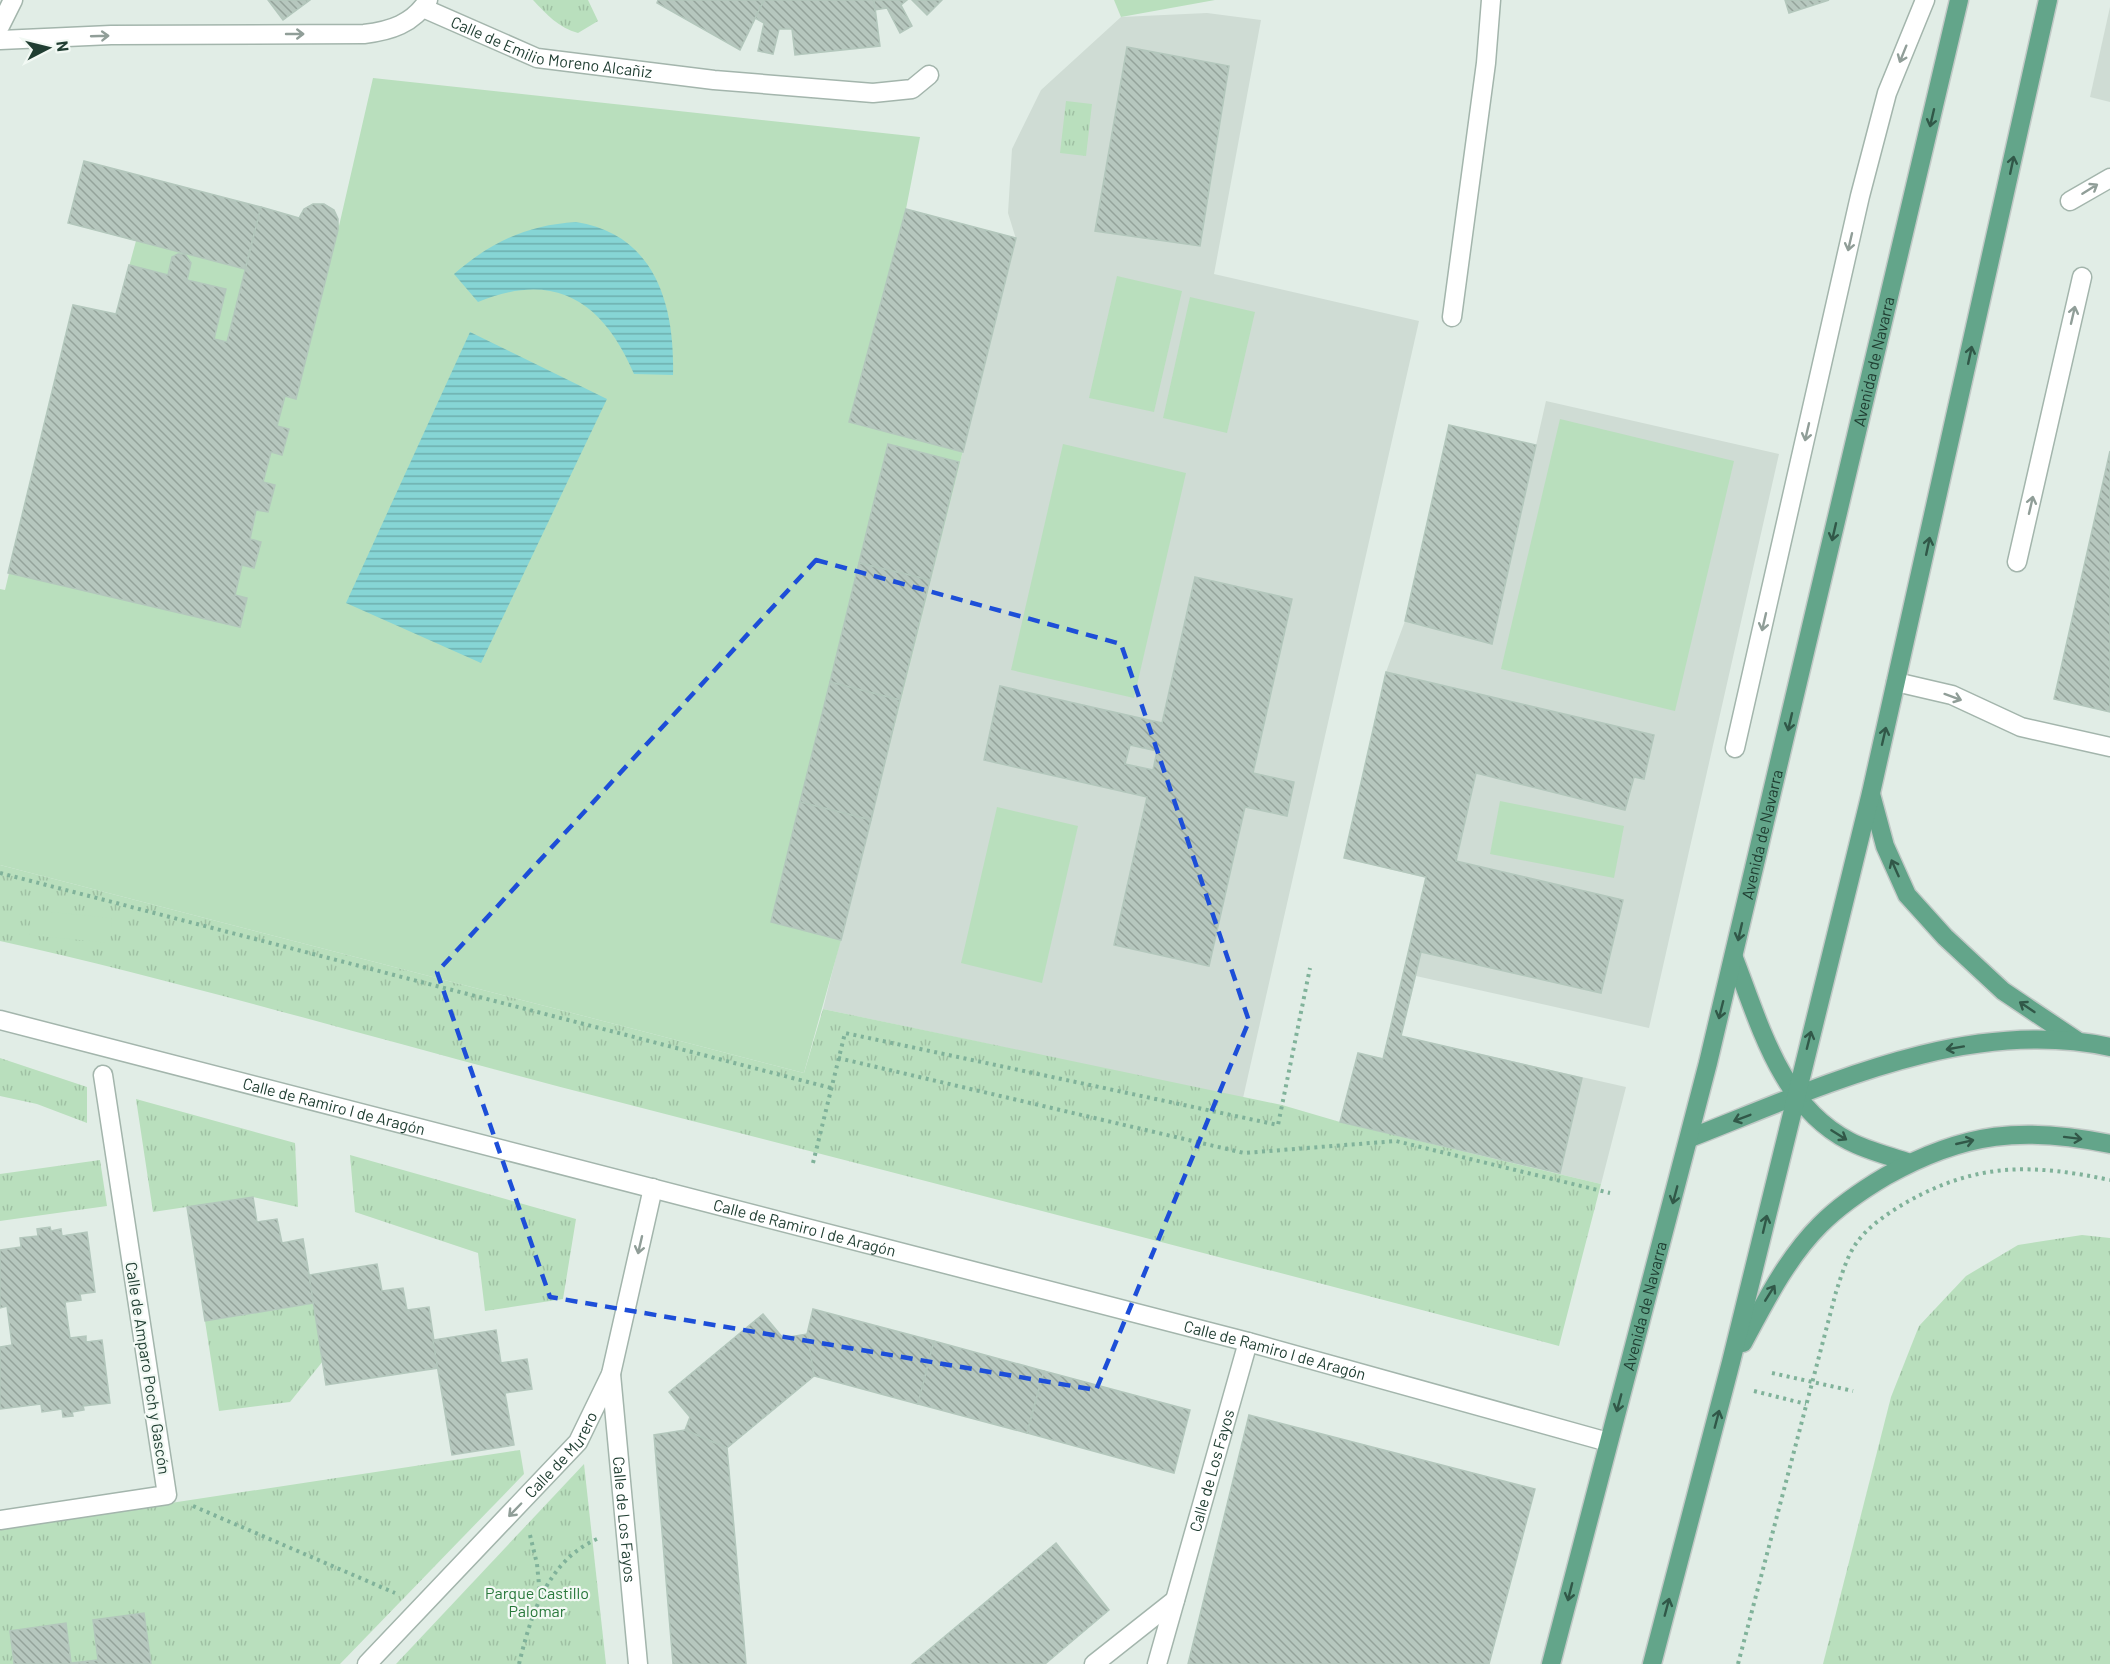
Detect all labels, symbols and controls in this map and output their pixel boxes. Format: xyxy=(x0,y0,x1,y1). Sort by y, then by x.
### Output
street label: Calle de Emilio Moreno Alcañiz xyxy=(448,12,653,81)
north arrow xyxy=(18,18,78,78)
one-way arrow xyxy=(285,28,305,40)
one-way arrow xyxy=(90,30,110,41)
text: N xyxy=(53,40,73,53)
one-way arrow xyxy=(1897,44,1908,63)
one-way arrow xyxy=(1925,109,1937,128)
one-way arrow xyxy=(2006,156,2018,175)
one-way arrow xyxy=(2081,182,2098,195)
one-way arrow xyxy=(1844,232,1856,251)
street label: Avenida de Navarra xyxy=(1849,295,1898,428)
one-way arrow xyxy=(2068,306,2079,325)
one-way arrow xyxy=(1964,346,1976,365)
one-way arrow xyxy=(1801,421,1812,441)
one-way arrow xyxy=(2025,496,2037,515)
one-way arrow xyxy=(1828,522,1840,541)
one-way arrow xyxy=(1922,537,1934,556)
one-way arrow xyxy=(1757,612,1769,631)
one-way arrow xyxy=(1943,692,1962,703)
one-way arrow xyxy=(1783,712,1795,731)
one-way arrow xyxy=(1879,727,1890,746)
street label: Avenida de Navarra xyxy=(1737,768,1786,901)
one-way arrow xyxy=(1889,859,1900,878)
one-way arrow xyxy=(1733,922,1745,941)
one-way arrow xyxy=(1714,1001,1726,1020)
one-way arrow xyxy=(2019,1001,2036,1014)
one-way arrow xyxy=(1804,1031,1815,1050)
one-way arrow xyxy=(1946,1043,1965,1054)
street label: Calle de Ramiro I de Aragón xyxy=(241,1073,427,1138)
one-way arrow xyxy=(1733,1113,1752,1124)
one-way arrow xyxy=(1830,1129,1847,1141)
one-way arrow xyxy=(2063,1132,2083,1143)
one-way arrow xyxy=(1955,1135,1974,1147)
one-way arrow xyxy=(1668,1185,1680,1204)
street label: Calle de Ramiro I de Aragón xyxy=(712,1194,898,1260)
one-way arrow xyxy=(1759,1215,1771,1234)
one-way arrow xyxy=(634,1235,646,1254)
street label: Avenida de Navarra xyxy=(1618,1239,1670,1373)
street label: Calle de Amparo Poch y Gascón xyxy=(122,1260,175,1475)
one-way arrow xyxy=(1765,1285,1777,1302)
street label: Calle de Ramiro I de Aragón xyxy=(1182,1316,1368,1383)
one-way arrow xyxy=(1612,1394,1624,1413)
street label: Calle de Los Fayos xyxy=(1185,1407,1238,1534)
street label: Calle de Murero xyxy=(520,1408,600,1501)
one-way arrow xyxy=(1711,1410,1723,1429)
street label: Calle de Los Fayos xyxy=(610,1456,640,1583)
one-way arrow xyxy=(508,1503,523,1518)
one-way arrow xyxy=(1563,1582,1575,1601)
park label: Parque Castillo Palomar xyxy=(485,1583,589,1620)
one-way arrow xyxy=(1662,1598,1673,1617)

